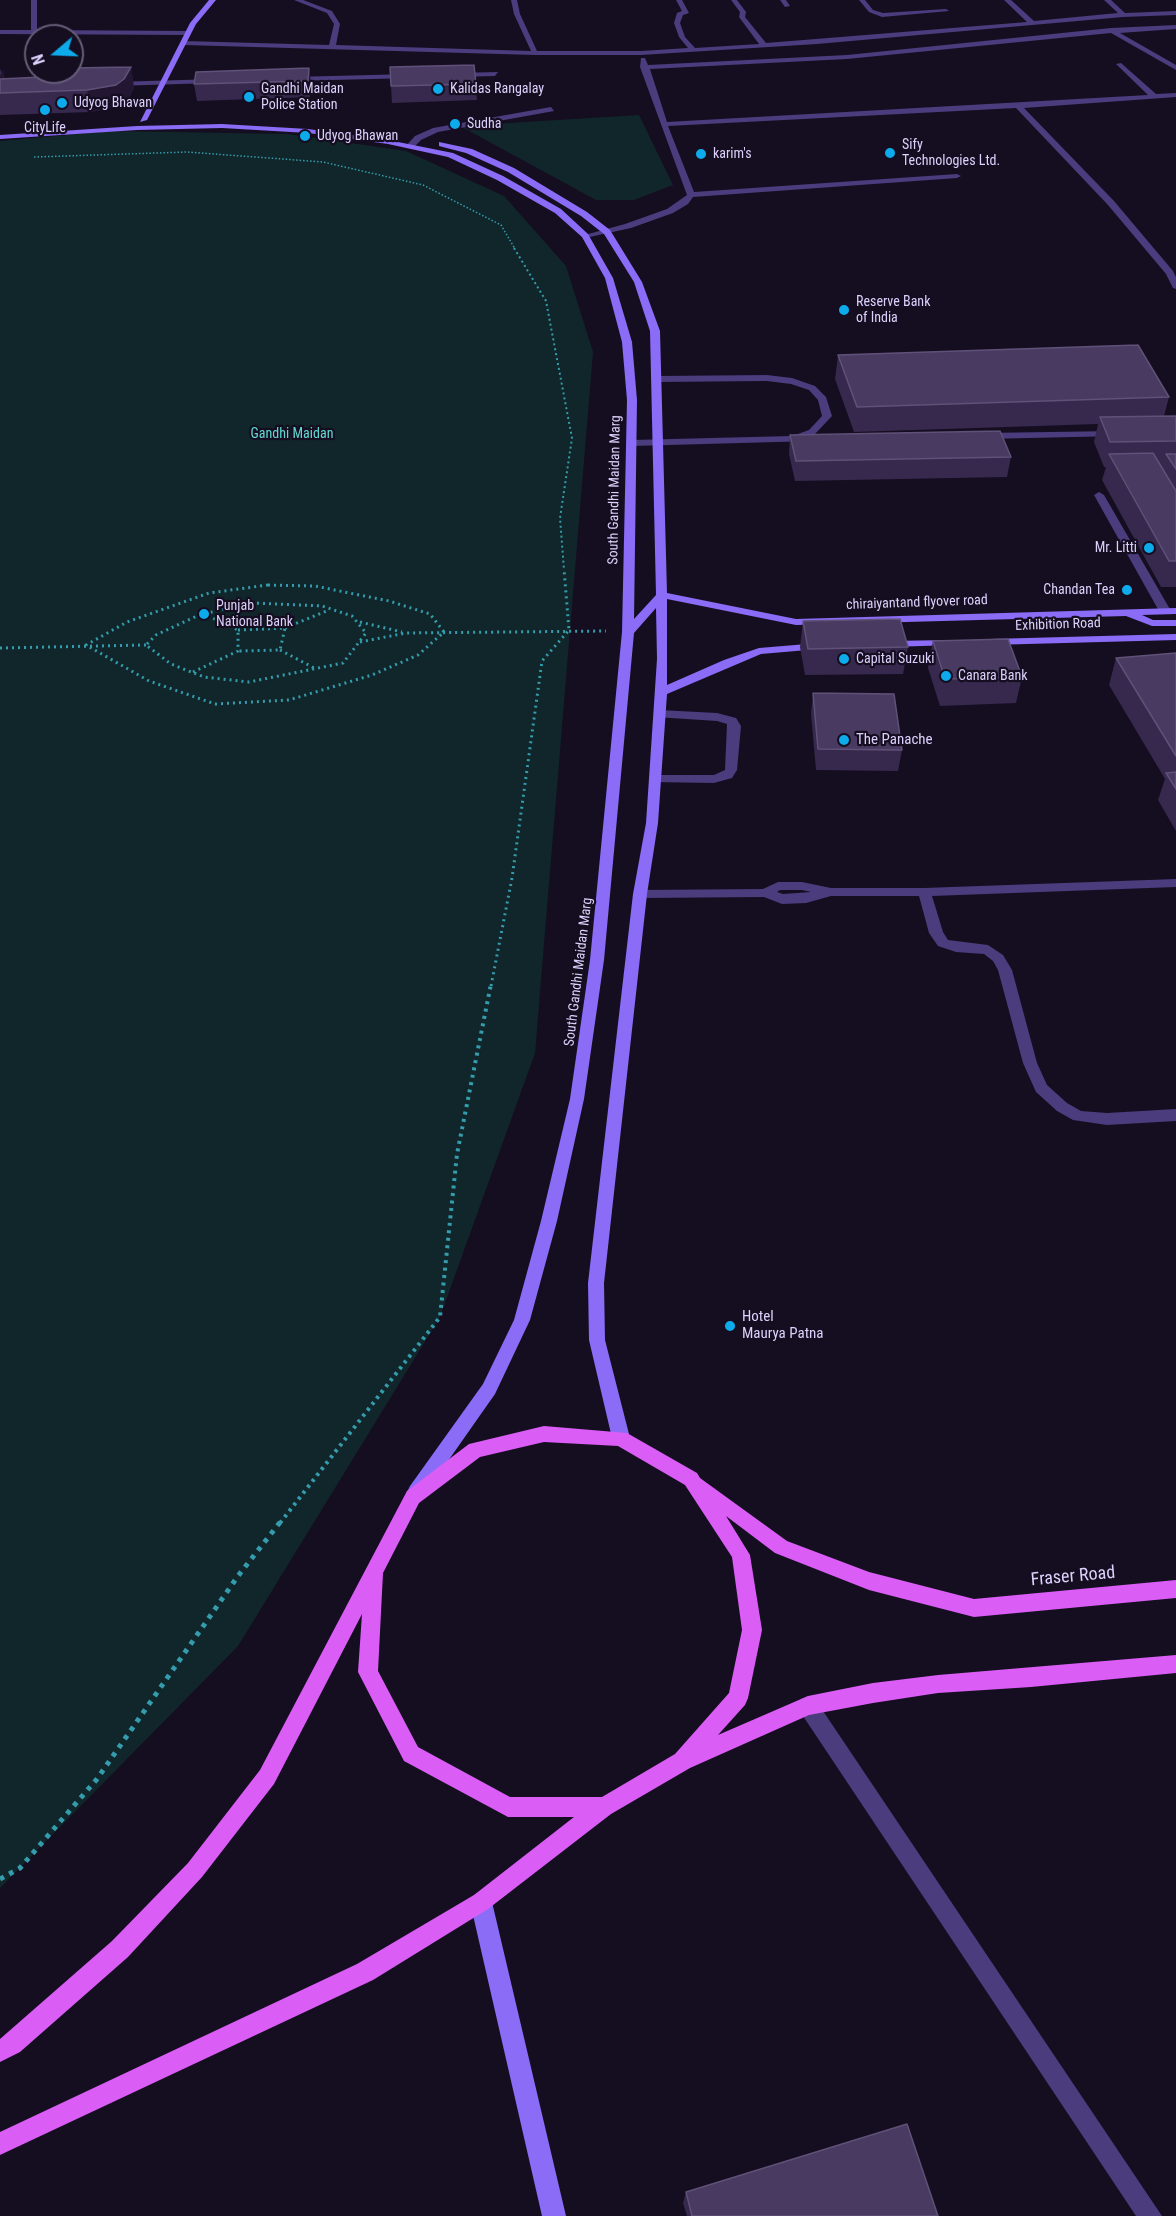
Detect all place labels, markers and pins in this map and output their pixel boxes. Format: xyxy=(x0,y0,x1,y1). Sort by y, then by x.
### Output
place label: Gandhi Maidan Police Station xyxy=(261,81,344,114)
place label: Kalidas Rangalay xyxy=(450,81,544,97)
marker: Kalidas Rangalay xyxy=(431,82,445,96)
marker: Gandhi Maidan Police Station xyxy=(242,90,256,104)
place label: Udyog Bhavan xyxy=(74,95,152,111)
marker: Udyog Bhavan xyxy=(55,96,69,110)
marker: CityLife xyxy=(38,103,52,117)
place label: Sudha xyxy=(467,116,501,132)
marker: Sudha xyxy=(448,117,462,131)
place label: CityLife xyxy=(24,120,66,136)
place label: Udyog Bhawan xyxy=(317,128,398,144)
marker: Udyog Bhawan xyxy=(298,129,312,143)
place label: Sify Technologies Ltd. xyxy=(902,137,1000,170)
place label: karim's xyxy=(713,146,752,162)
marker: Sify Technologies Ltd. xyxy=(883,146,897,160)
marker: karim's xyxy=(694,147,708,161)
place label: Reserve Bank of India xyxy=(856,294,930,326)
marker: Reserve Bank of India xyxy=(837,303,851,317)
place label: Mr. Litti xyxy=(1095,540,1137,556)
marker: Mr. Litti xyxy=(1142,541,1156,555)
place label: Chandan Tea xyxy=(1043,582,1115,598)
marker: Chandan Tea xyxy=(1120,583,1134,597)
place label: Punjab National Bank xyxy=(216,598,293,630)
marker: Punjab National Bank xyxy=(197,607,211,621)
place label: Capital Suzuki xyxy=(856,651,934,667)
marker: Capital Suzuki xyxy=(837,652,851,666)
place label: Canara Bank xyxy=(958,668,1027,684)
marker: Canara Bank xyxy=(939,669,953,683)
place label: The Panache xyxy=(856,731,933,749)
marker: The Panache xyxy=(837,733,851,747)
place label: Hotel Maurya Patna xyxy=(742,1308,824,1343)
marker: Hotel Maurya Patna xyxy=(723,1319,737,1333)

